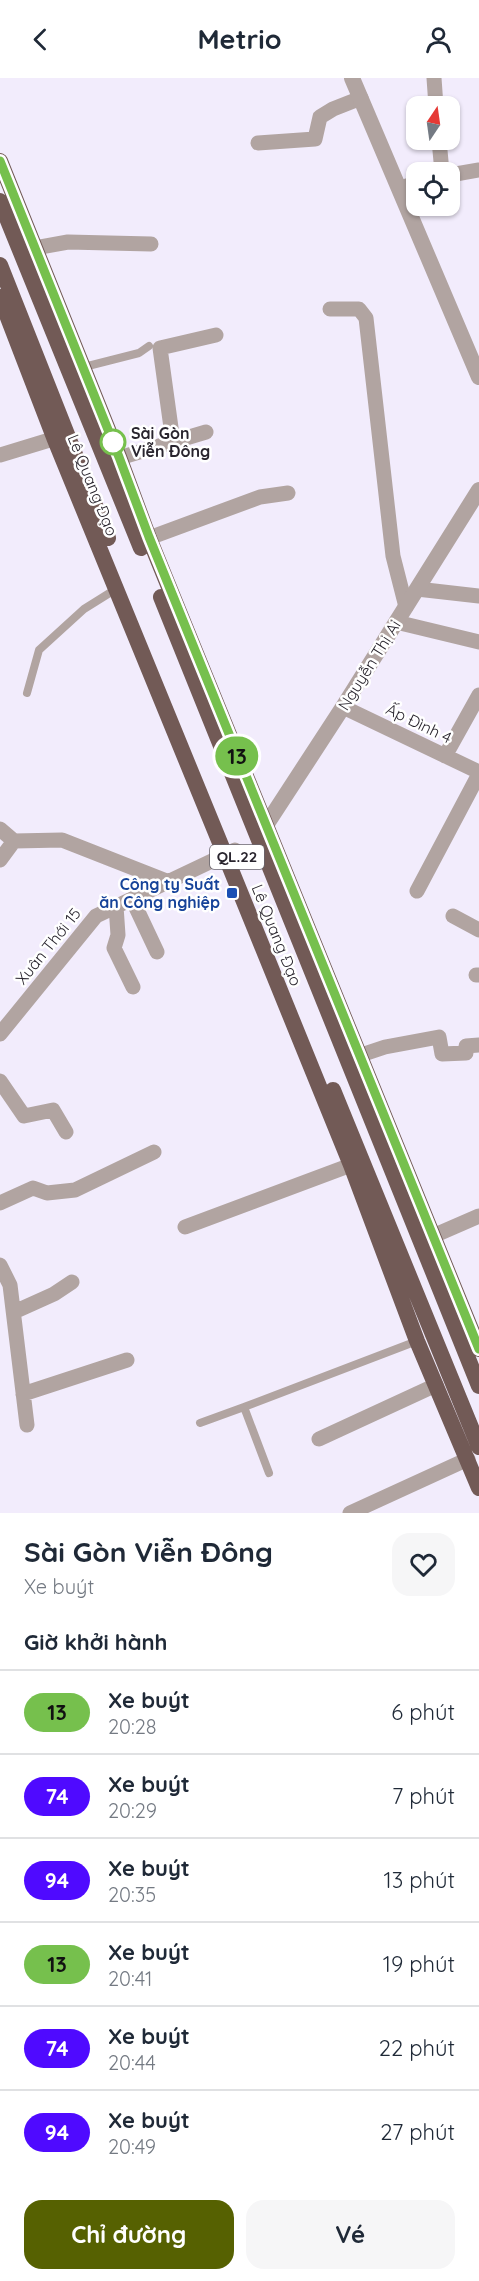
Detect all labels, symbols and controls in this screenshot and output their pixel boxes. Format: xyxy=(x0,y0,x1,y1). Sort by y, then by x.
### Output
text: Metrio xyxy=(197,22,282,56)
icon: back xyxy=(24,23,57,56)
icon: person xyxy=(422,23,455,56)
north arrow xyxy=(406,96,460,150)
map controls xyxy=(406,96,460,216)
button: locate xyxy=(406,162,460,216)
place label: Sài Gòn Viễn Đông xyxy=(131,423,210,461)
marker: Sài Gòn Viễn Đông xyxy=(100,429,126,455)
street label: Lê Quang Đạo xyxy=(64,431,122,539)
street label: Nguyễn Thị Ai xyxy=(333,616,405,714)
street label: Ấp Đình 4 xyxy=(383,699,455,747)
line badge: 13 xyxy=(210,736,264,776)
text: 13 xyxy=(227,743,247,769)
road number: QL.22 xyxy=(210,845,264,869)
place label: Công ty Suất ăn Công nghiệp xyxy=(99,874,220,912)
street label: Lê Quang Đạo xyxy=(248,881,306,989)
marker: Công ty Suất ăn Công nghiệp xyxy=(225,886,239,900)
street label: Xuân Thới 15 xyxy=(11,904,85,988)
button: heart xyxy=(392,1533,455,1596)
text: Sài Gòn Viễn Đông xyxy=(24,1534,273,1569)
text: Xe buýt xyxy=(24,1574,94,1599)
text: Giờ khởi hành xyxy=(24,1628,168,1656)
text: Xe buýt xyxy=(108,1686,190,1714)
text: 6 phút xyxy=(391,1698,455,1726)
text: 13 xyxy=(47,1699,67,1725)
text: 20:28 xyxy=(108,1714,157,1739)
text: Xe buýt xyxy=(108,1770,190,1798)
text: 7 phút xyxy=(392,1782,455,1810)
text: 74 xyxy=(45,1783,69,1809)
text: 20:29 xyxy=(108,1798,157,1823)
text: Xe buýt xyxy=(108,1854,190,1882)
text: 13 phút xyxy=(384,1866,455,1894)
text: 94 xyxy=(45,1867,69,1893)
text: 20:35 xyxy=(108,1882,156,1907)
text: Xe buýt xyxy=(108,1938,190,1966)
text: 19 phút xyxy=(383,1950,455,1978)
text: 13 xyxy=(47,1951,67,1977)
text: 20:41 xyxy=(108,1966,153,1991)
text: Xe buýt xyxy=(108,2022,190,2050)
text: 22 phút xyxy=(379,2034,455,2062)
text: 74 xyxy=(45,2035,69,2061)
text: 20:44 xyxy=(108,2050,156,2075)
text: Xe buýt xyxy=(108,2106,190,2134)
text: 27 phút xyxy=(380,2118,455,2146)
text: 94 xyxy=(45,2119,69,2145)
text: 20:49 xyxy=(108,2134,156,2159)
button: Chỉ đường xyxy=(24,2200,234,2269)
button: Vé xyxy=(246,2200,455,2269)

